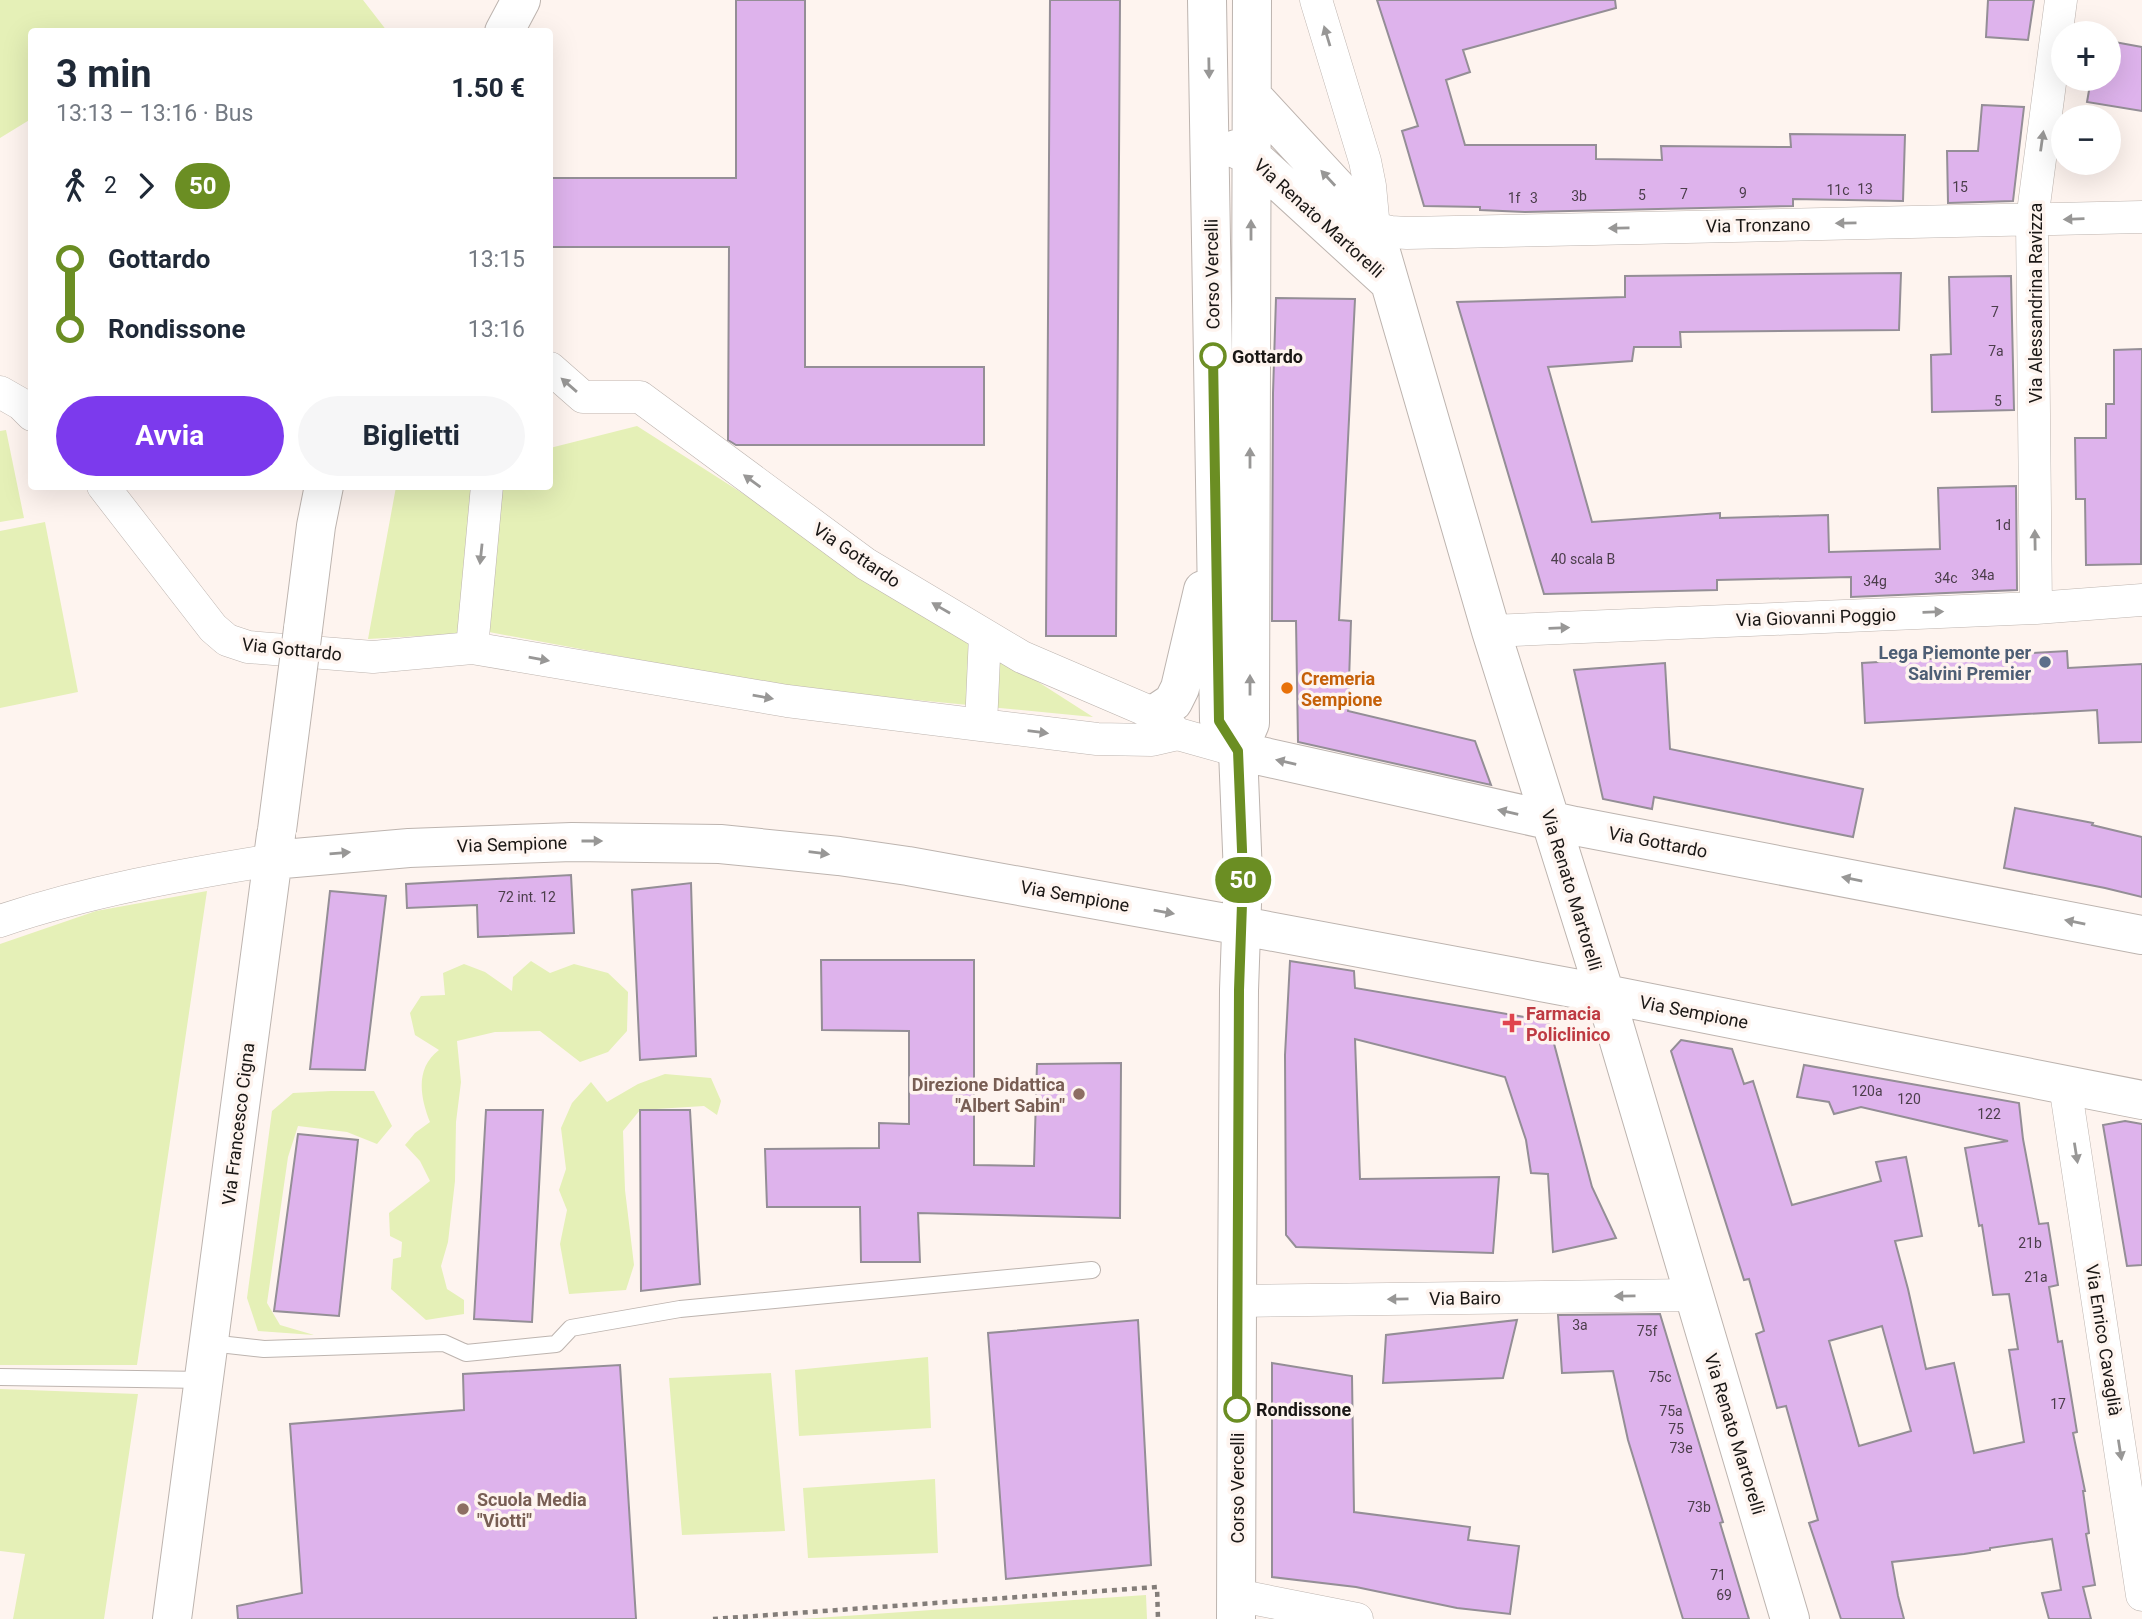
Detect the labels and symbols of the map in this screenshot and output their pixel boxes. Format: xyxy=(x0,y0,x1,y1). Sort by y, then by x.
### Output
one-way arrow xyxy=(1322,26,1332,47)
one-way arrow xyxy=(1203,57,1214,79)
one-way arrow xyxy=(2037,130,2048,152)
street label: Via Renato Martorelli xyxy=(1250,154,1388,282)
one-way arrow xyxy=(1320,170,1336,187)
house number: 15 xyxy=(1952,179,1968,195)
house number: 13 xyxy=(1857,181,1873,197)
house number: 11c xyxy=(1826,182,1850,198)
house number: 9 xyxy=(1739,185,1747,201)
house number: 7 xyxy=(1680,186,1688,202)
house number: 5 xyxy=(1638,187,1646,203)
house number: 3b xyxy=(1571,188,1587,204)
house number: 1f xyxy=(1508,190,1520,206)
house number: 3 xyxy=(1530,190,1538,206)
street label: Via Alessandrina Ravizza xyxy=(2025,203,2046,403)
one-way arrow xyxy=(2063,213,2085,224)
street label: Via Tronzano xyxy=(1705,214,1811,236)
street label: Corso Vercelli xyxy=(1201,218,1223,330)
one-way arrow xyxy=(1835,218,1857,229)
one-way arrow xyxy=(1245,219,1257,241)
one-way arrow xyxy=(1608,222,1630,234)
house number: 7 xyxy=(1991,304,1999,320)
marker: Gottardo xyxy=(1200,343,1226,369)
house number: 7a xyxy=(1988,343,2004,359)
place label: Gottardo xyxy=(1232,346,1303,367)
one-way arrow xyxy=(561,378,578,393)
house number: 5 xyxy=(1994,393,2002,409)
one-way arrow xyxy=(1244,447,1256,469)
one-way arrow xyxy=(743,474,762,488)
house number: 1d xyxy=(1995,517,2011,533)
street label: Via Gottardo xyxy=(809,518,905,592)
one-way arrow xyxy=(2029,528,2041,550)
one-way arrow xyxy=(475,544,486,566)
house number: 40 scala B xyxy=(1551,551,1615,567)
house number: 34a xyxy=(1971,567,1995,583)
house number: 34c xyxy=(1934,570,1958,586)
house number: 34g xyxy=(1863,573,1887,589)
one-way arrow xyxy=(931,602,950,614)
street label: Via Giovanni Poggio xyxy=(1736,604,1896,630)
one-way arrow xyxy=(1922,607,1944,618)
one-way arrow xyxy=(1548,623,1570,634)
street label: Via Gottardo xyxy=(241,633,343,665)
place label: Lega Piemonte per Salvini Premier xyxy=(1879,642,2031,684)
one-way arrow xyxy=(528,654,550,665)
marker: Lega Piemonte per Salvini Premier xyxy=(2037,654,2053,670)
place label: Cremeria Sempione xyxy=(1301,668,1383,710)
one-way arrow xyxy=(1244,674,1256,696)
marker: Cremeria Sempione xyxy=(1279,680,1295,696)
one-way arrow xyxy=(752,692,774,703)
one-way arrow xyxy=(1027,726,1049,737)
one-way arrow xyxy=(1275,756,1297,767)
one-way arrow xyxy=(1497,806,1519,817)
street label: Via Renato Martorelli xyxy=(1537,807,1607,973)
street label: Via Gottardo xyxy=(1607,822,1709,862)
street label: Via Sempione xyxy=(456,832,568,856)
one-way arrow xyxy=(581,835,603,847)
one-way arrow xyxy=(329,847,351,858)
one-way arrow xyxy=(808,848,830,859)
line badge: 50 xyxy=(1212,857,1274,903)
one-way arrow xyxy=(1841,873,1863,884)
street label: Via Sempione xyxy=(1019,876,1131,916)
house number: 72 int. 12 xyxy=(498,889,556,905)
one-way arrow xyxy=(1153,907,1175,918)
one-way arrow xyxy=(2064,916,2086,927)
street label: Via Sempione xyxy=(1638,991,1750,1033)
place label: Farmacia Policlinico xyxy=(1526,1003,1610,1045)
marker: Farmacia Policlinico xyxy=(1504,1015,1520,1031)
street label: Via Francesco Cigna xyxy=(218,1042,258,1206)
place label: Direzione Didattica "Albert Sabin" xyxy=(912,1074,1065,1116)
house number: 120a xyxy=(1851,1083,1883,1099)
marker: Direzione Didattica "Albert Sabin" xyxy=(1071,1086,1087,1102)
house number: 120 xyxy=(1897,1091,1921,1107)
house number: 122 xyxy=(1977,1106,2001,1122)
one-way arrow xyxy=(2070,1142,2081,1164)
house number: 21b xyxy=(2018,1235,2042,1251)
street label: Via Enrico Cavaglià xyxy=(2082,1263,2126,1417)
house number: 21a xyxy=(2024,1269,2048,1285)
street label: Via Bairo xyxy=(1429,1287,1501,1309)
one-way arrow xyxy=(1614,1290,1636,1302)
one-way arrow xyxy=(1386,1293,1408,1305)
house number: 3a xyxy=(1572,1317,1588,1333)
house number: 75f xyxy=(1637,1323,1657,1339)
street label: Via Renato Martorelli xyxy=(1700,1351,1770,1517)
house number: 75c xyxy=(1648,1369,1672,1385)
marker: Rondissone xyxy=(1224,1396,1250,1422)
house number: 17 xyxy=(2050,1396,2066,1412)
place label: Rondissone xyxy=(1256,1399,1351,1420)
house number: 75a xyxy=(1659,1403,1683,1419)
house number: 75 xyxy=(1668,1421,1684,1437)
street label: Corso Vercelli xyxy=(1227,1433,1248,1543)
one-way arrow xyxy=(2115,1439,2126,1461)
house number: 73e xyxy=(1669,1440,1693,1456)
place label: Scuola Media "Viotti" xyxy=(477,1489,587,1531)
house number: 73b xyxy=(1687,1499,1711,1515)
marker: Scuola Media "Viotti" xyxy=(455,1501,471,1517)
house number: 71 xyxy=(1710,1567,1726,1583)
house number: 69 xyxy=(1716,1587,1732,1603)

